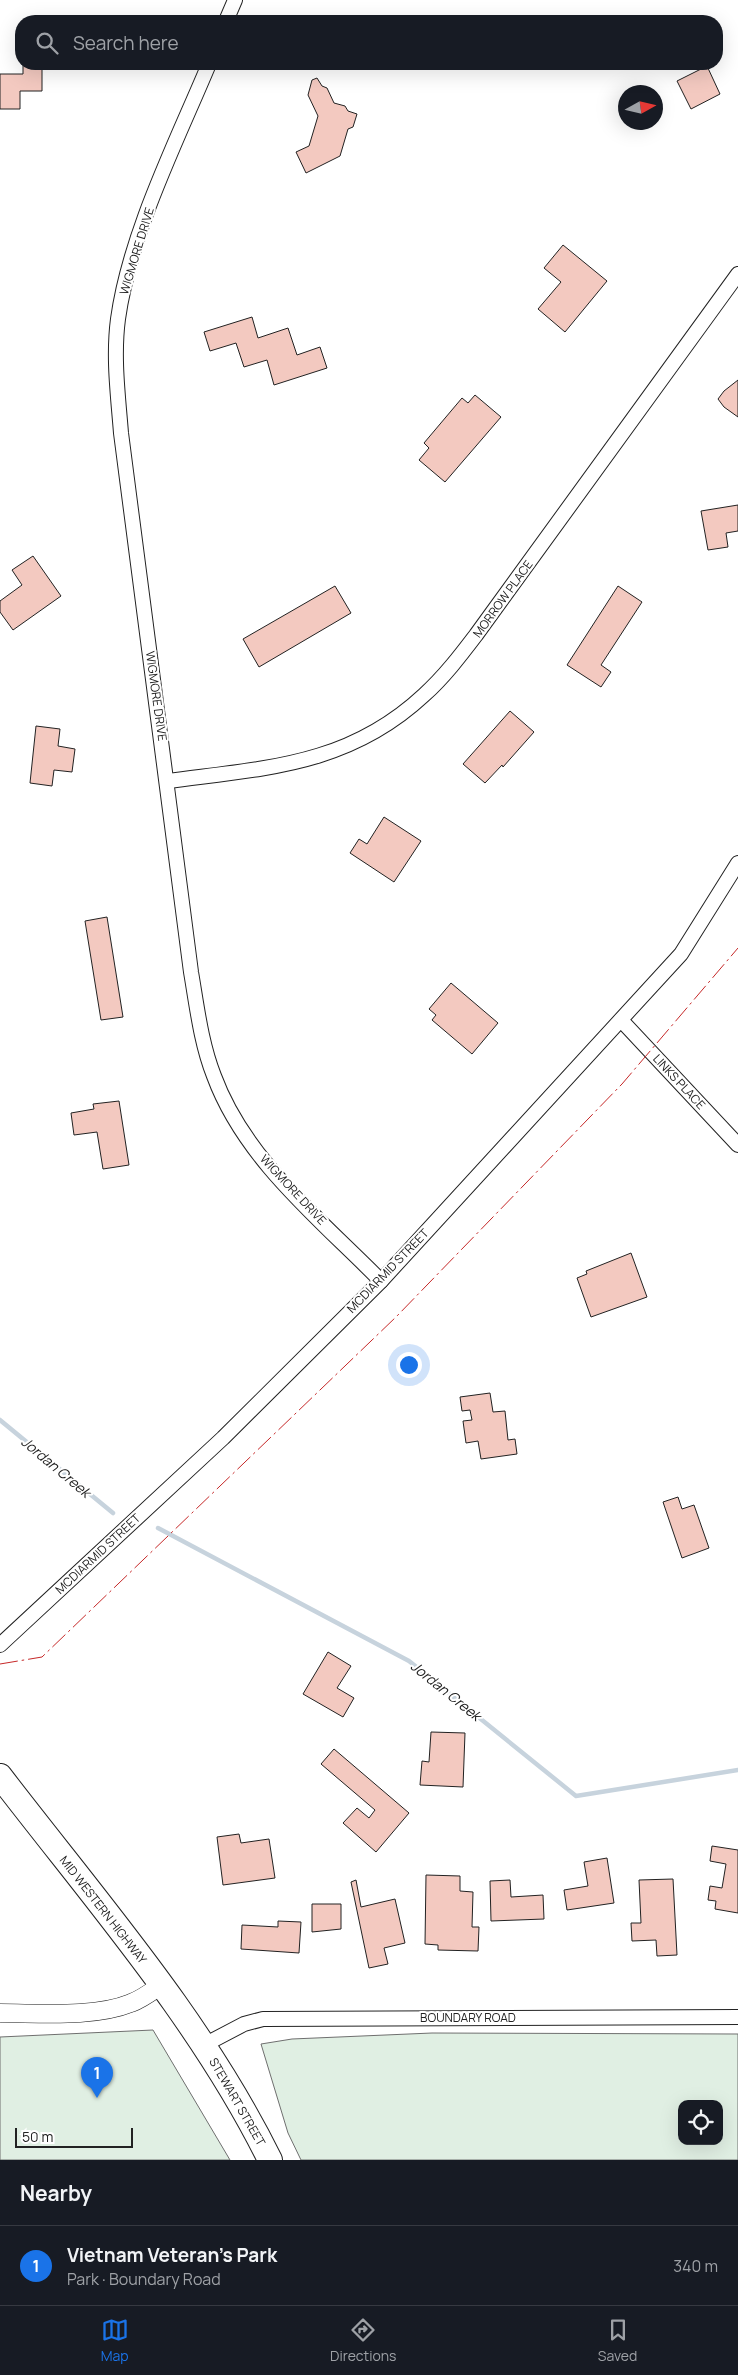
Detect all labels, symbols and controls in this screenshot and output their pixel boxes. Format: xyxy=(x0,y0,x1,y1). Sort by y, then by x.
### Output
search box xyxy=(15,15,723,70)
icon: search xyxy=(33,29,61,57)
text: Search here xyxy=(73,30,179,56)
north arrow xyxy=(618,85,663,130)
street label: WIGMORE DRIVE xyxy=(115,205,158,297)
street label: MORROW PLACE xyxy=(469,556,537,641)
street label: WIGMORE DRIVE xyxy=(142,650,171,742)
street label: LINKS PLACE xyxy=(649,1050,710,1113)
street label: WIGMORE DRIVE xyxy=(256,1151,331,1229)
street label: MCDIARMID STREET xyxy=(343,1224,433,1316)
your location xyxy=(396,1352,422,1378)
water label: Jordan Creek xyxy=(18,1432,97,1503)
street label: MCDIARMID STREET xyxy=(51,1509,145,1598)
water label: Jordan Creek xyxy=(407,1656,487,1726)
street label: MID WESTERN HIGHWAY xyxy=(56,1852,151,1967)
street label: BOUNDARY ROAD xyxy=(420,2009,516,2026)
street label: STEWART STREET xyxy=(205,2055,270,2150)
pin: 1 xyxy=(81,2057,113,2098)
map controls xyxy=(678,2100,723,2145)
button: locate xyxy=(678,2100,723,2145)
scale bar xyxy=(15,2125,132,2148)
text: 50 m xyxy=(22,2127,53,2146)
text: Nearby xyxy=(20,2179,92,2207)
text: Vietnam Veteran's Park xyxy=(67,2242,277,2268)
text: 1 xyxy=(32,2255,40,2277)
text: 340 m xyxy=(673,2255,718,2277)
text: Park · Boundary Road xyxy=(67,2268,221,2290)
tab: Map xyxy=(101,2316,129,2365)
tab: Directions xyxy=(330,2316,396,2365)
tab: Saved xyxy=(598,2316,637,2365)

